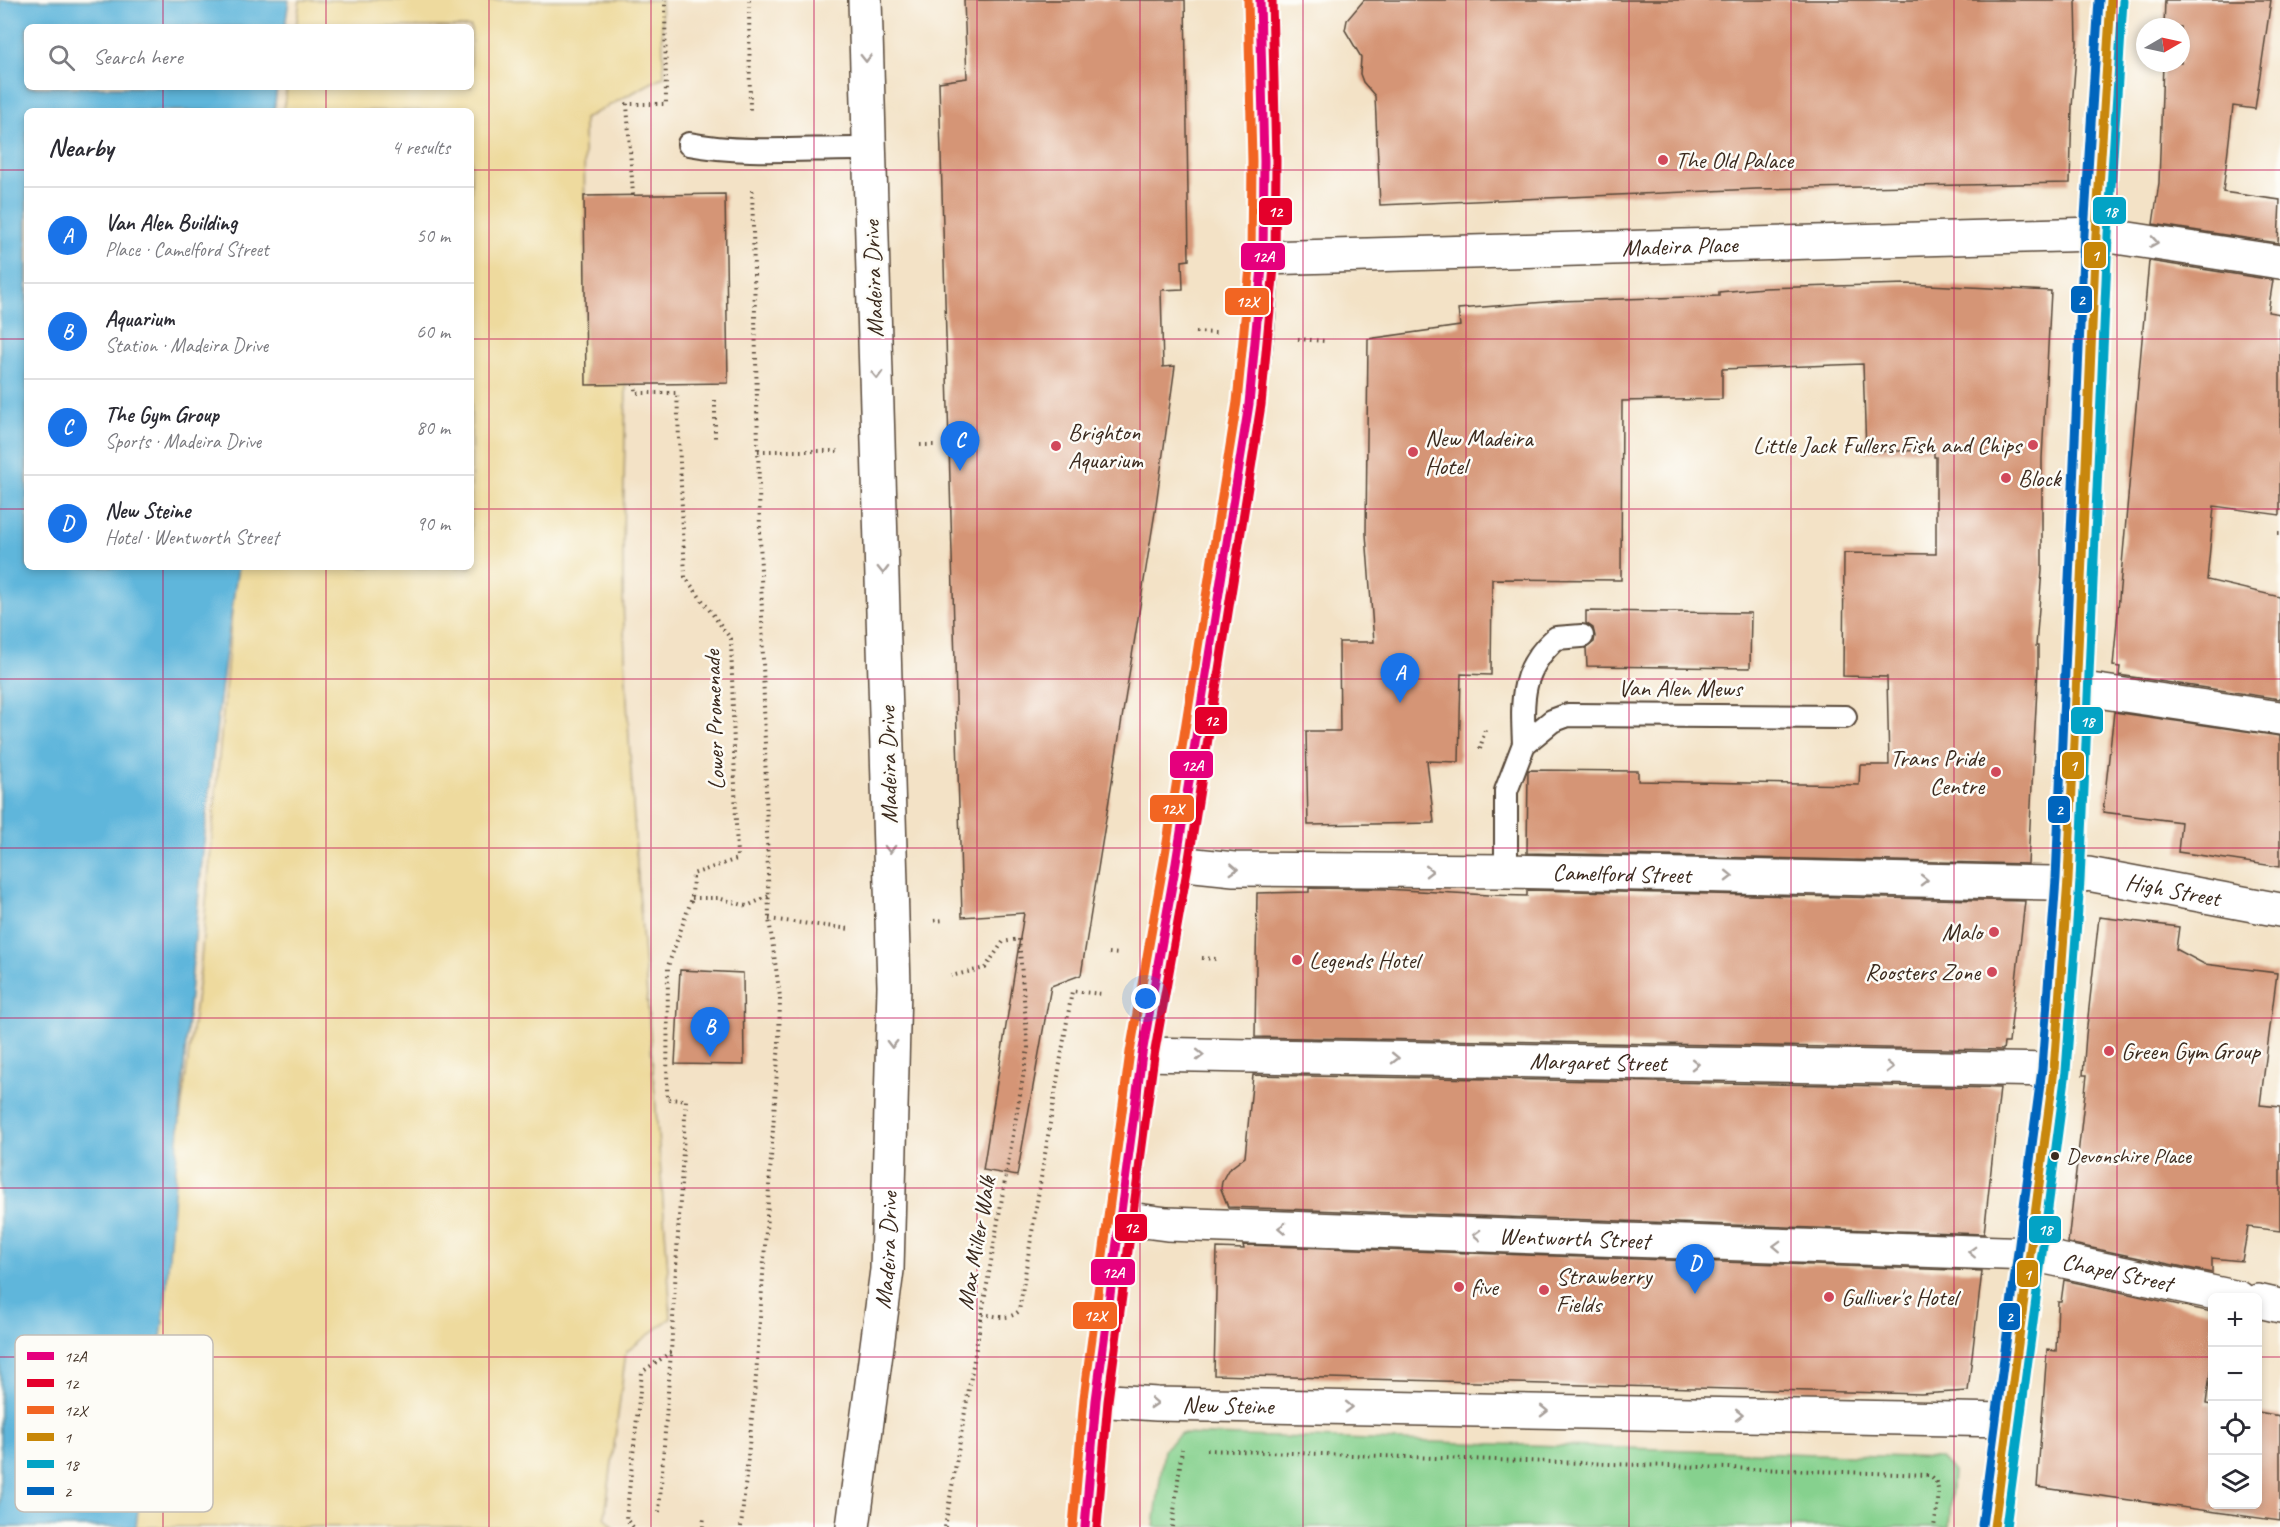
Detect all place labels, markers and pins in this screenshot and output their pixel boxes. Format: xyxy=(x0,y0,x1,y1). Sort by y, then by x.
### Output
place label: The Old Palace xyxy=(1675,145,1795,175)
marker: The Old Palace xyxy=(1656,153,1670,167)
place label: Brighton Aquarium xyxy=(1068,417,1143,475)
pin: C xyxy=(940,422,980,471)
place label: New Madeira Hotel xyxy=(1425,423,1534,481)
place label: Little Jack Fullers Fish and Chips xyxy=(1753,430,2024,460)
marker: Little Jack Fullers Fish and Chips xyxy=(2026,438,2040,452)
marker: Brighton Aquarium xyxy=(1049,439,1063,453)
marker: New Madeira Hotel xyxy=(1406,445,1420,459)
place label: Block xyxy=(2018,463,2063,493)
marker: Block xyxy=(1999,471,2013,485)
pin: A xyxy=(1380,654,1420,703)
place label: Trans Pride Centre xyxy=(1890,743,1986,801)
marker: Trans Pride Centre xyxy=(1989,765,2003,779)
place label: Malo xyxy=(1942,917,1985,947)
marker: Malo xyxy=(1987,925,2001,939)
place label: Legends Hotel xyxy=(1309,945,1423,975)
marker: Legends Hotel xyxy=(1290,953,1304,967)
place label: Roosters Zone xyxy=(1865,957,1982,987)
marker: Roosters Zone xyxy=(1985,965,1999,979)
pin: B xyxy=(690,1008,730,1057)
place label: Green Gym Group xyxy=(2121,1036,2262,1066)
marker: Green Gym Group xyxy=(2102,1044,2116,1058)
place label: Devonshire Place xyxy=(2066,1142,2193,1170)
marker: Devonshire Place xyxy=(2049,1150,2061,1162)
pin: D xyxy=(1676,1244,1714,1294)
place label: Strawberry Fields xyxy=(1556,1261,1653,1319)
place label: five xyxy=(1471,1272,1500,1302)
marker: five xyxy=(1452,1280,1466,1294)
place label: Gulliver's Hotel xyxy=(1841,1282,1961,1312)
marker: Strawberry Fields xyxy=(1537,1283,1551,1297)
marker: Gulliver's Hotel xyxy=(1822,1290,1836,1304)

